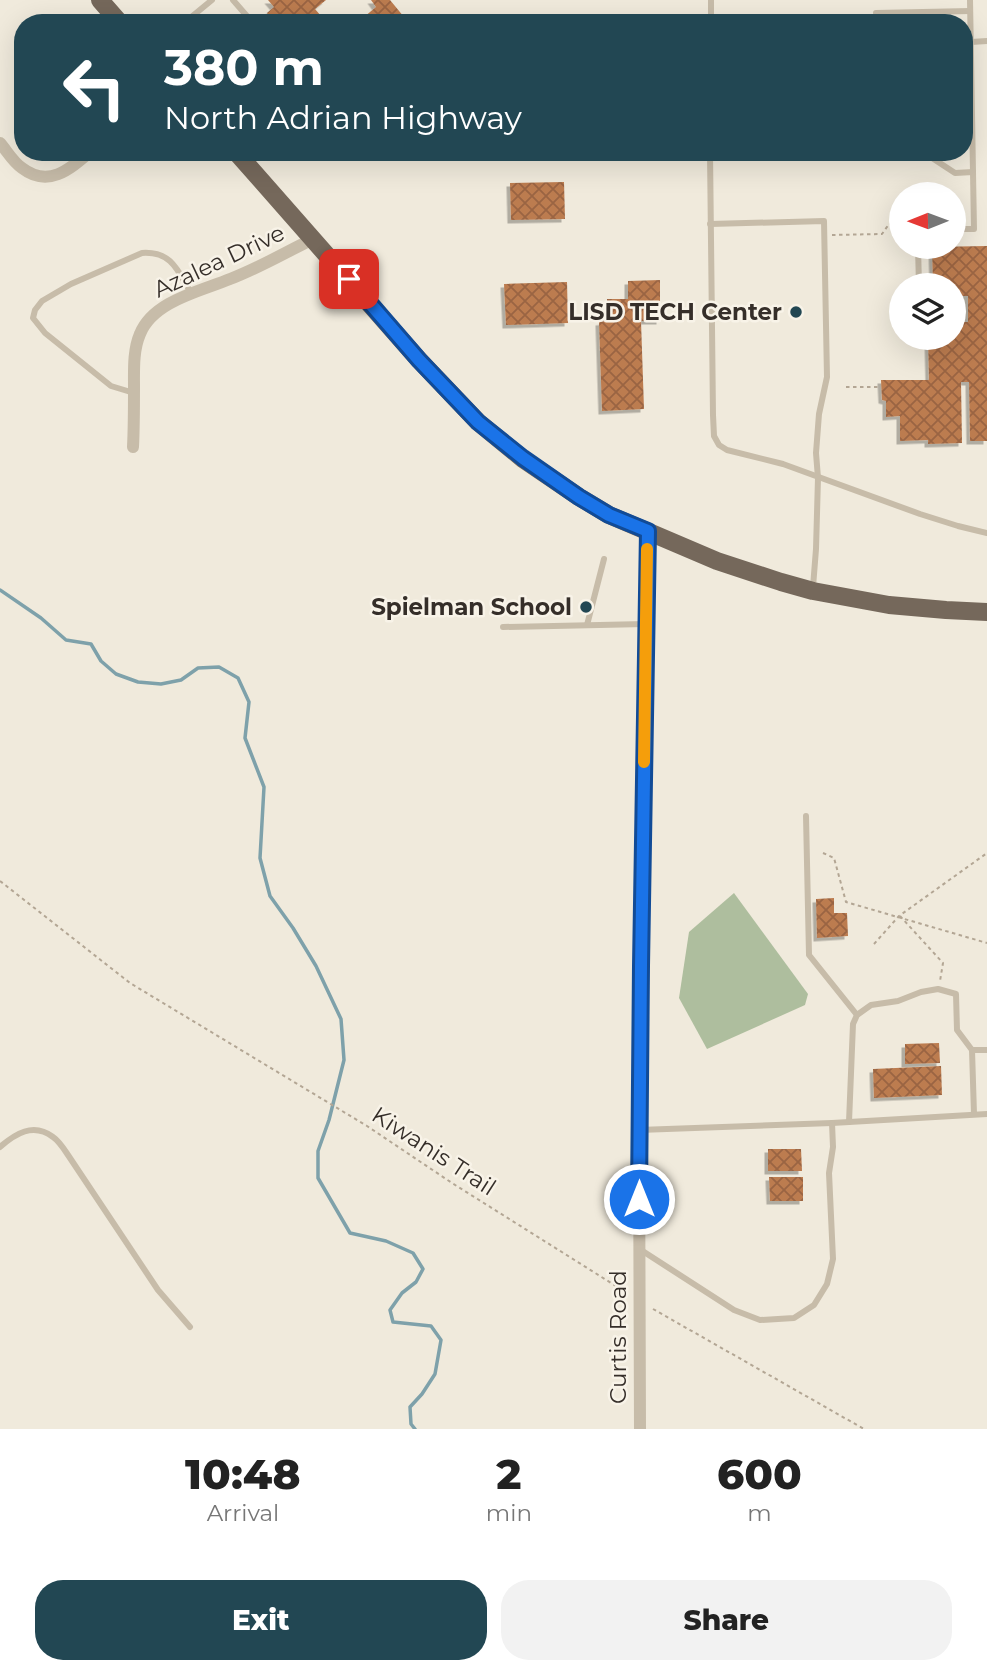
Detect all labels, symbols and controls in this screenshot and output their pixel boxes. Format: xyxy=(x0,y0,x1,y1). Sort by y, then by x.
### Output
text: 380 m xyxy=(164,38,324,97)
icon: left xyxy=(49,42,140,133)
text: North Adrian Highway xyxy=(164,98,522,137)
north arrow xyxy=(889,182,966,259)
map controls xyxy=(889,182,966,350)
street label: Azalea Drive xyxy=(149,218,289,304)
pin xyxy=(319,249,379,309)
icon: arrive xyxy=(330,260,368,298)
button: layers xyxy=(889,273,966,350)
place label: LISD TECH Center xyxy=(568,298,782,326)
marker: LISD TECH Center xyxy=(788,304,804,320)
place label: Spielman School xyxy=(371,593,572,621)
marker: Spielman School xyxy=(578,599,594,615)
street label: Kiwanis Trail xyxy=(367,1101,501,1201)
position arrow xyxy=(602,1162,676,1236)
street label: Curtis Road xyxy=(604,1270,632,1404)
text: 10:48 xyxy=(185,1448,301,1500)
text: 2 xyxy=(496,1448,521,1500)
text: 600 xyxy=(717,1448,802,1500)
text: Arrival xyxy=(207,1499,279,1527)
text: min xyxy=(486,1499,532,1527)
text: m xyxy=(747,1499,772,1527)
button: Exit xyxy=(35,1580,487,1660)
button: Share xyxy=(501,1580,952,1660)

